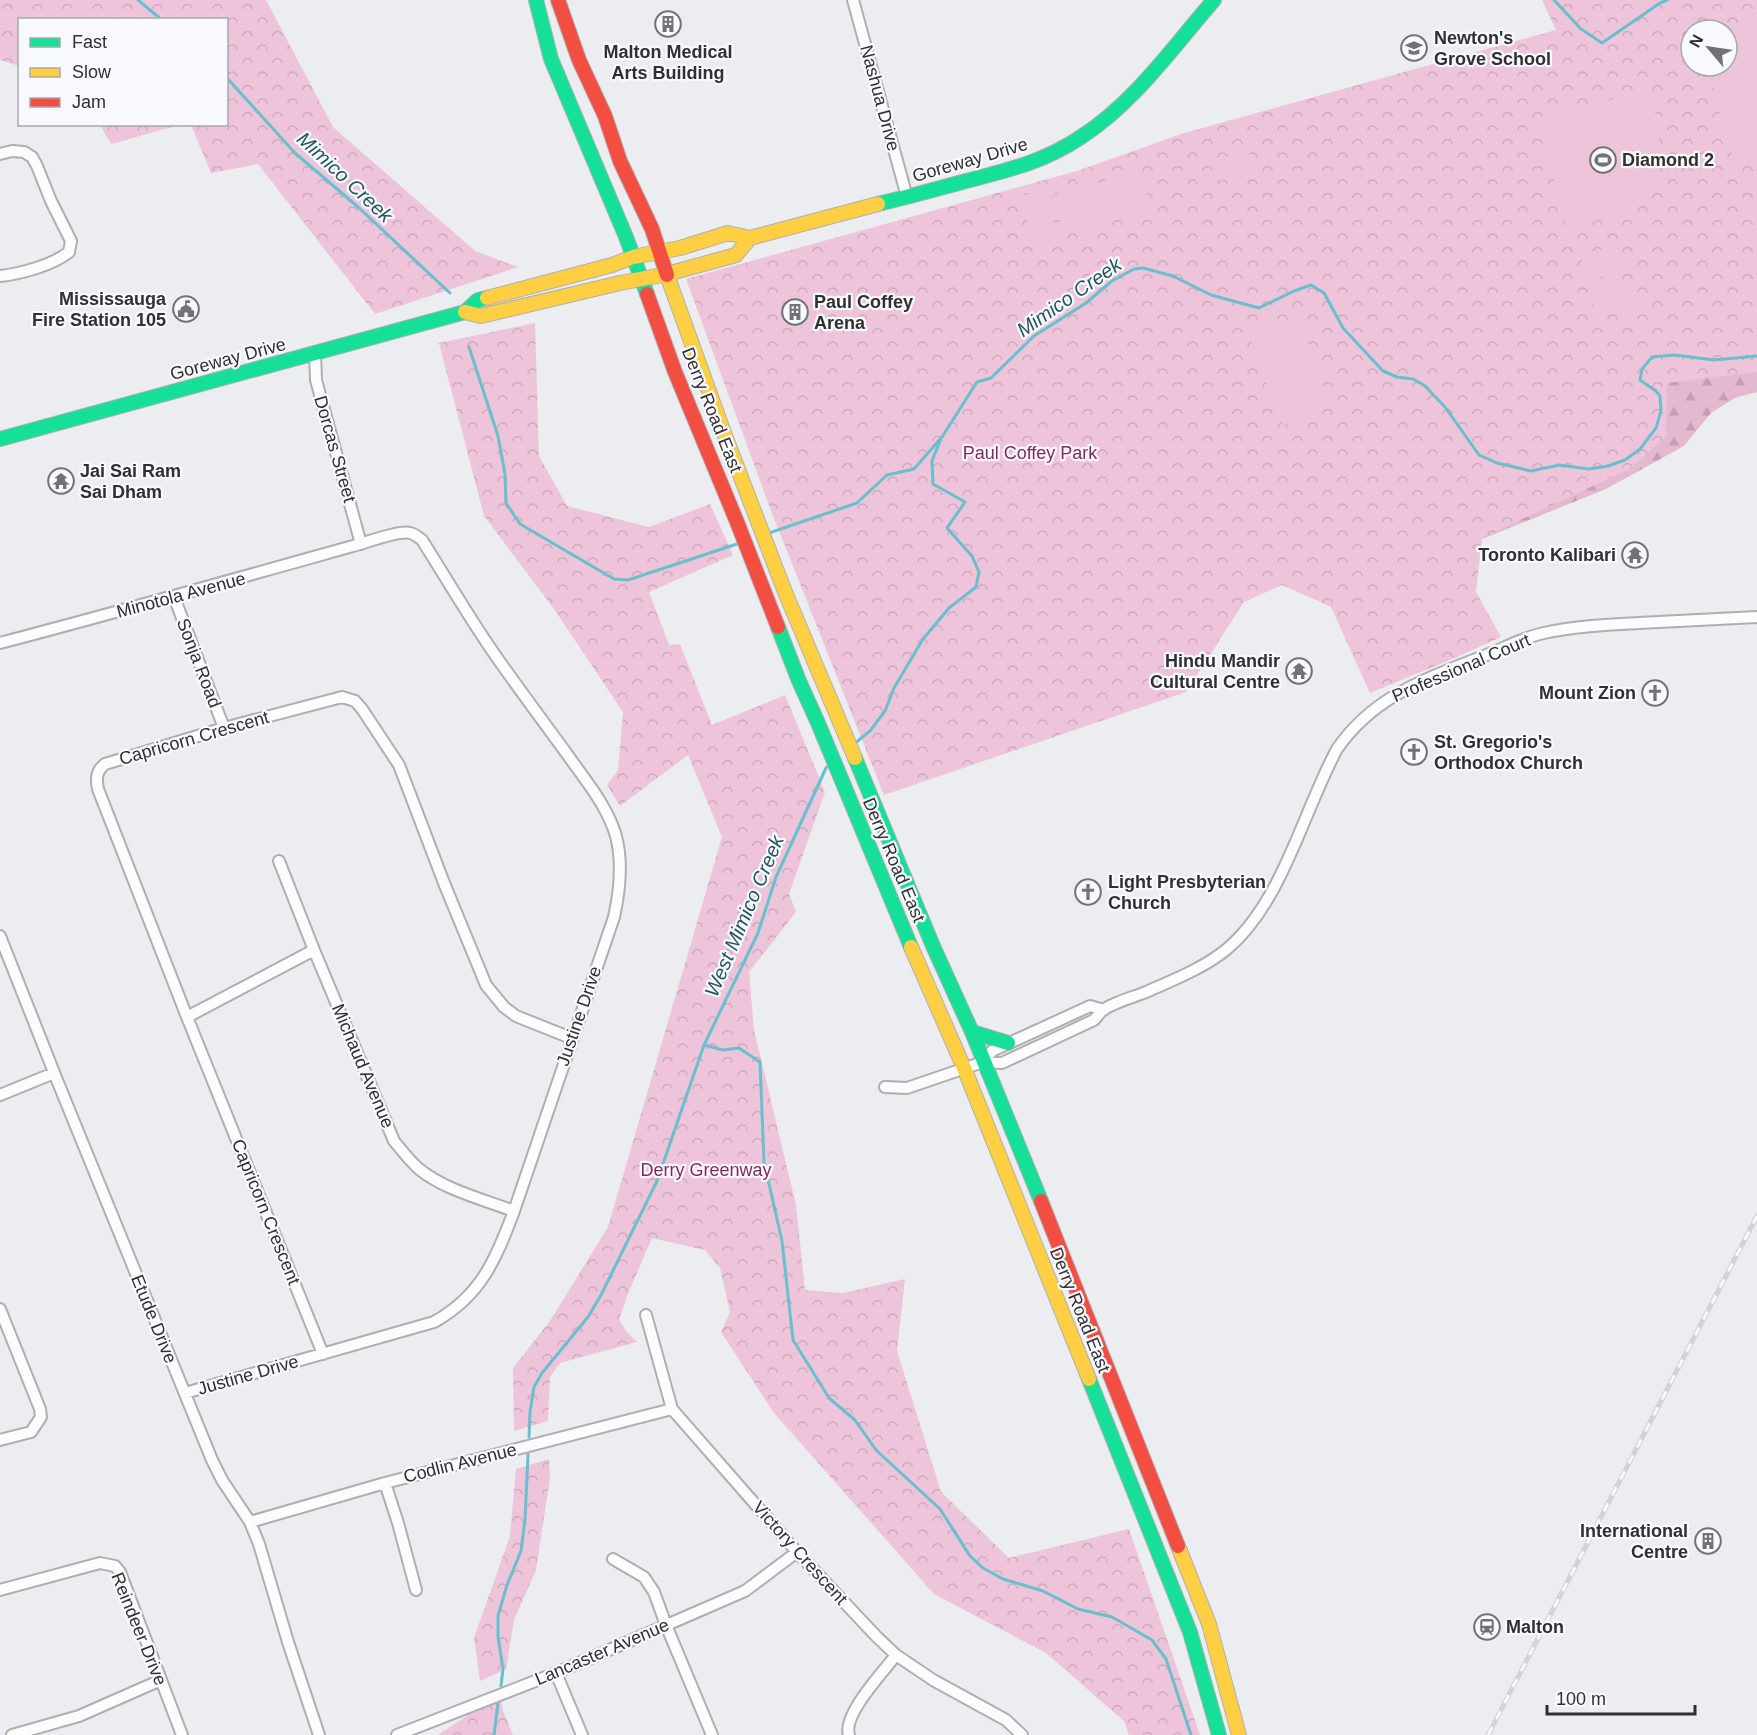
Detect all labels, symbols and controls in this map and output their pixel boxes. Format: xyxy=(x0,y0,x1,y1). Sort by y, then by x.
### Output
building icon: Malton Medical Arts Building xyxy=(653,9,683,39)
legend xyxy=(18,18,228,126)
north arrow xyxy=(1679,18,1739,78)
place label: Newton's Grove School xyxy=(1434,28,1551,69)
text: Fast xyxy=(72,32,107,52)
text: N xyxy=(1686,32,1707,50)
school or university icon: Newton's Grove School xyxy=(1399,33,1429,63)
place label: Malton Medical Arts Building xyxy=(603,42,733,83)
street label: Nashua Drive xyxy=(856,43,904,153)
text: Slow xyxy=(72,62,112,82)
text: Jam xyxy=(72,92,106,112)
water label: Mimico Creek xyxy=(293,127,398,227)
street label: Goreway Drive xyxy=(910,134,1030,186)
sports icon: Diamond 2 xyxy=(1588,145,1618,175)
place label: Diamond 2 xyxy=(1622,150,1714,170)
water label: Mimico Creek xyxy=(1013,252,1126,341)
place label: Mississauga Fire Station 105 xyxy=(32,289,167,330)
place label: Paul Coffey Arena xyxy=(814,292,913,333)
public building icon: Mississauga Fire Station 105 xyxy=(171,294,201,324)
building icon: Paul Coffey Arena xyxy=(780,297,810,327)
street label: Goreway Drive xyxy=(168,334,288,384)
street label: Derry Road East xyxy=(678,345,746,475)
street label: Dorcas Street xyxy=(310,393,360,505)
park label: Paul Coffey Park xyxy=(963,443,1098,463)
place label: Jai Sai Ram Sai Dham xyxy=(80,461,181,502)
temple icon: Jai Sai Ram Sai Dham xyxy=(46,466,76,496)
temple icon: Toronto Kalibari xyxy=(1620,540,1650,570)
place label: Toronto Kalibari xyxy=(1478,545,1616,565)
street label: Minotola Avenue xyxy=(114,568,248,622)
street label: Sonja Road xyxy=(173,616,225,710)
street label: Professional Court xyxy=(1389,630,1533,706)
place label: Hindu Mandir Cultural Centre xyxy=(1150,651,1280,692)
temple icon: Hindu Mandir Cultural Centre xyxy=(1284,656,1314,686)
church icon: Mount Zion xyxy=(1640,678,1670,708)
place label: Mount Zion xyxy=(1539,683,1636,703)
street label: Capricorn Crescent xyxy=(117,707,271,769)
place label: St. Gregorio's Orthodox Church xyxy=(1434,732,1583,773)
church icon: St. Gregorio's Orthodox Church xyxy=(1399,737,1429,767)
street label: Derry Road East xyxy=(859,795,929,925)
water label: West Mimico Creek xyxy=(700,831,788,1000)
place label: Light Presbyterian Church xyxy=(1108,872,1266,913)
church icon: Light Presbyterian Church xyxy=(1073,877,1103,907)
street label: Justine Drive xyxy=(553,964,605,1068)
street label: Michaud Avenue xyxy=(328,1001,398,1131)
street label: Capricorn Crescent xyxy=(228,1136,304,1288)
park label: Derry Greenway xyxy=(640,1160,772,1180)
street label: Derry Road East xyxy=(1046,1245,1114,1375)
street label: Etude Drive xyxy=(127,1272,181,1366)
street label: Justine Drive xyxy=(195,1351,301,1399)
street label: Codlin Avenue xyxy=(401,1439,519,1487)
street label: Victory Crescent xyxy=(749,1497,851,1609)
place label: International Centre xyxy=(1580,1521,1688,1562)
building icon: International Centre xyxy=(1693,1526,1723,1556)
street label: Reindeer Drive xyxy=(107,1570,171,1688)
station icon: Malton xyxy=(1472,1612,1502,1642)
street label: Lancaster Avenue xyxy=(532,1615,672,1689)
place label: Malton xyxy=(1506,1617,1564,1637)
scale bar xyxy=(1547,1678,1696,1716)
text: 100 m xyxy=(1556,1689,1606,1709)

